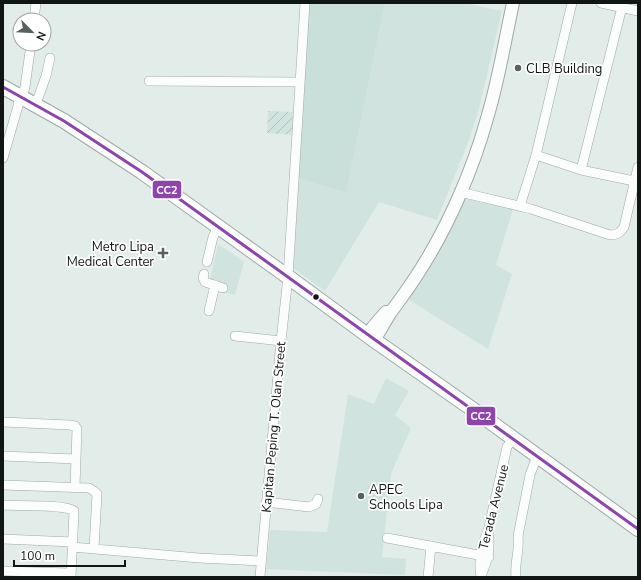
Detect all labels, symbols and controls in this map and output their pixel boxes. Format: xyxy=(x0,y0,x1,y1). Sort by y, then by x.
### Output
north arrow xyxy=(12,12,52,52)
text: N xyxy=(32,29,49,43)
place label: CLB Building xyxy=(526,60,602,78)
marker: CLB Building xyxy=(513,63,523,73)
line badge: CC2 xyxy=(152,180,182,199)
text: CC2 xyxy=(156,183,178,198)
place label: Metro Lipa Medical Center xyxy=(67,238,154,271)
marker: Metro Lipa Medical Center xyxy=(157,247,169,259)
unlabelled marker xyxy=(311,292,321,302)
street label: Kapitan Peping T. Olan Street xyxy=(258,340,290,513)
line badge: CC2 xyxy=(466,406,496,426)
text: CC2 xyxy=(470,409,492,424)
street label: Terada Avenue xyxy=(475,463,513,552)
place label: APEC Schools Lipa xyxy=(369,481,443,514)
marker: APEC Schools Lipa xyxy=(356,491,366,501)
scale bar xyxy=(14,542,125,568)
text: 100 m xyxy=(20,548,55,564)

